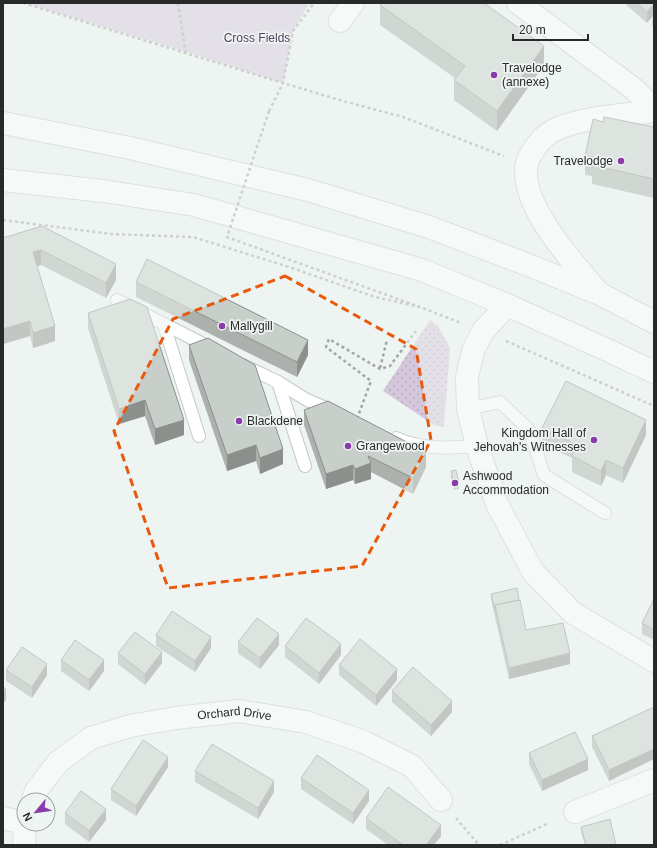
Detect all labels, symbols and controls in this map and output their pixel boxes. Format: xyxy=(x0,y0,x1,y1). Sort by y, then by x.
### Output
scale bar xyxy=(513,16,588,42)
text: 20 m xyxy=(519,23,546,37)
park label: Cross Fields xyxy=(224,31,290,45)
place label: Travelodge (annexe) xyxy=(502,61,562,89)
marker: Travelodge (annexe) xyxy=(489,70,499,80)
place label: Travelodge xyxy=(553,154,613,168)
marker: Travelodge xyxy=(616,156,626,166)
place label: Mallygill xyxy=(230,319,273,333)
marker: Mallygill xyxy=(217,321,227,331)
place label: Blackdene xyxy=(247,414,303,428)
marker: Blackdene xyxy=(234,416,244,426)
place label: Kingdom Hall of Jehovah's Witnesses xyxy=(474,426,587,454)
marker: Kingdom Hall of Jehovah's Witnesses xyxy=(589,435,599,445)
place label: Grangewood xyxy=(356,439,425,453)
marker: Grangewood xyxy=(343,441,353,451)
place label: Ashwood Accommodation xyxy=(463,469,549,497)
marker: Ashwood Accommodation xyxy=(450,478,460,488)
street label: Orchard Drive xyxy=(197,704,273,723)
north arrow xyxy=(16,792,56,832)
text: N xyxy=(20,810,34,823)

